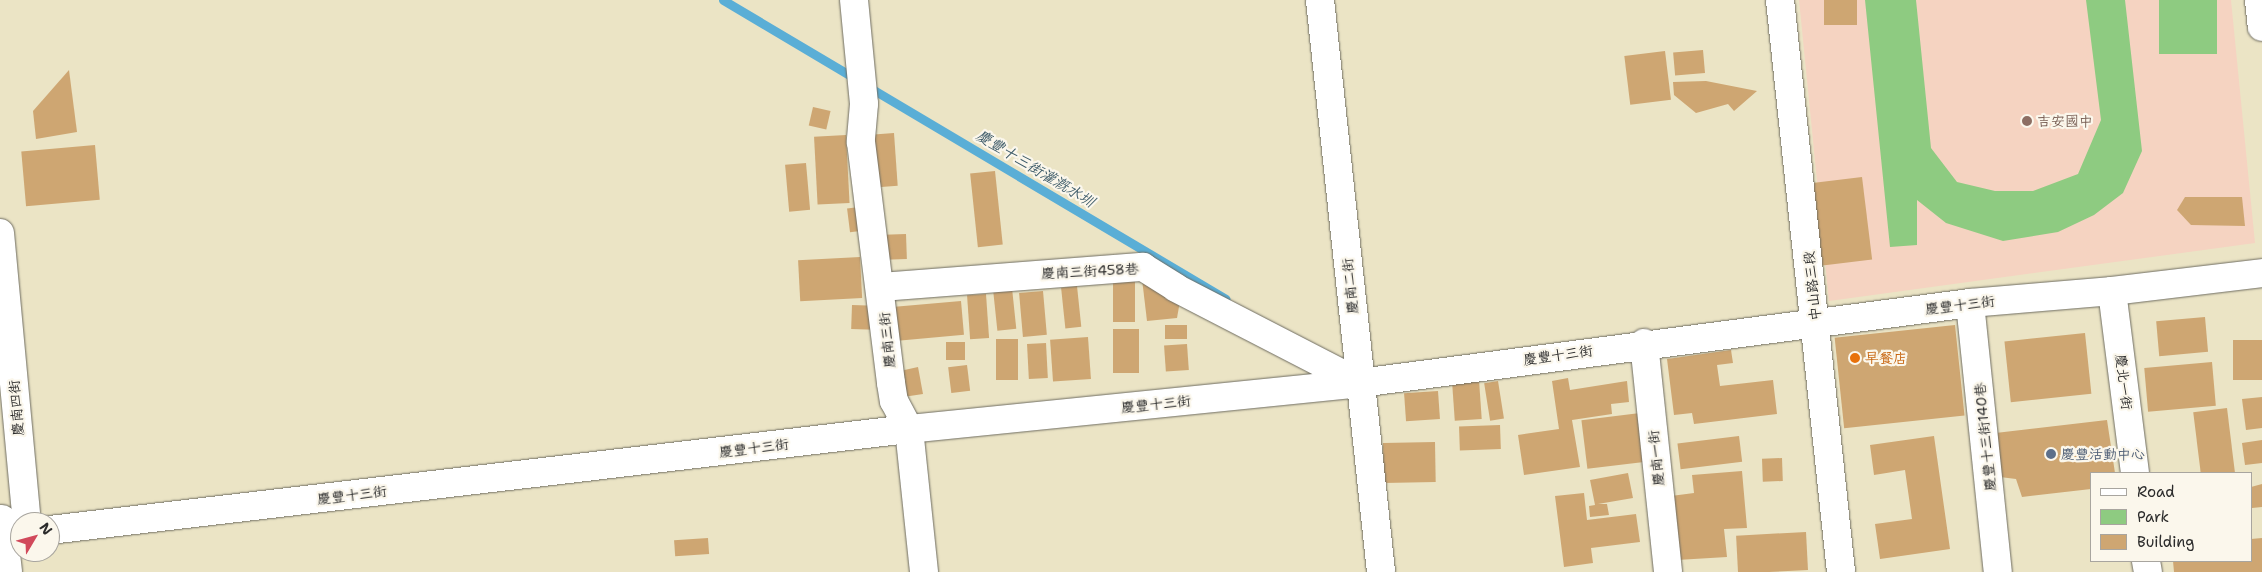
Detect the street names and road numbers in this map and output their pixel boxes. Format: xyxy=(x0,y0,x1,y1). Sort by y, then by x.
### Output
street label: 中山路三段 xyxy=(1800,250,1824,322)
street label: 慶南二街 xyxy=(1339,257,1361,315)
street label: 慶南三街458巷 xyxy=(1041,260,1139,282)
street label: 慶豐十三街 xyxy=(1924,292,1996,318)
street label: 慶南三街 xyxy=(876,311,898,369)
street label: 慶豐十三街 xyxy=(1522,342,1594,368)
street label: 慶北一街 xyxy=(2112,353,2136,411)
street label: 慶南四街 xyxy=(5,379,27,437)
street label: 慶豐十三街140巷 xyxy=(1971,382,1999,492)
street label: 慶豐十三街 xyxy=(1120,392,1192,416)
street label: 慶南一街 xyxy=(1645,429,1667,487)
street label: 慶豐十三街 xyxy=(718,435,790,461)
street label: 慶豐十三街 xyxy=(316,482,388,508)

